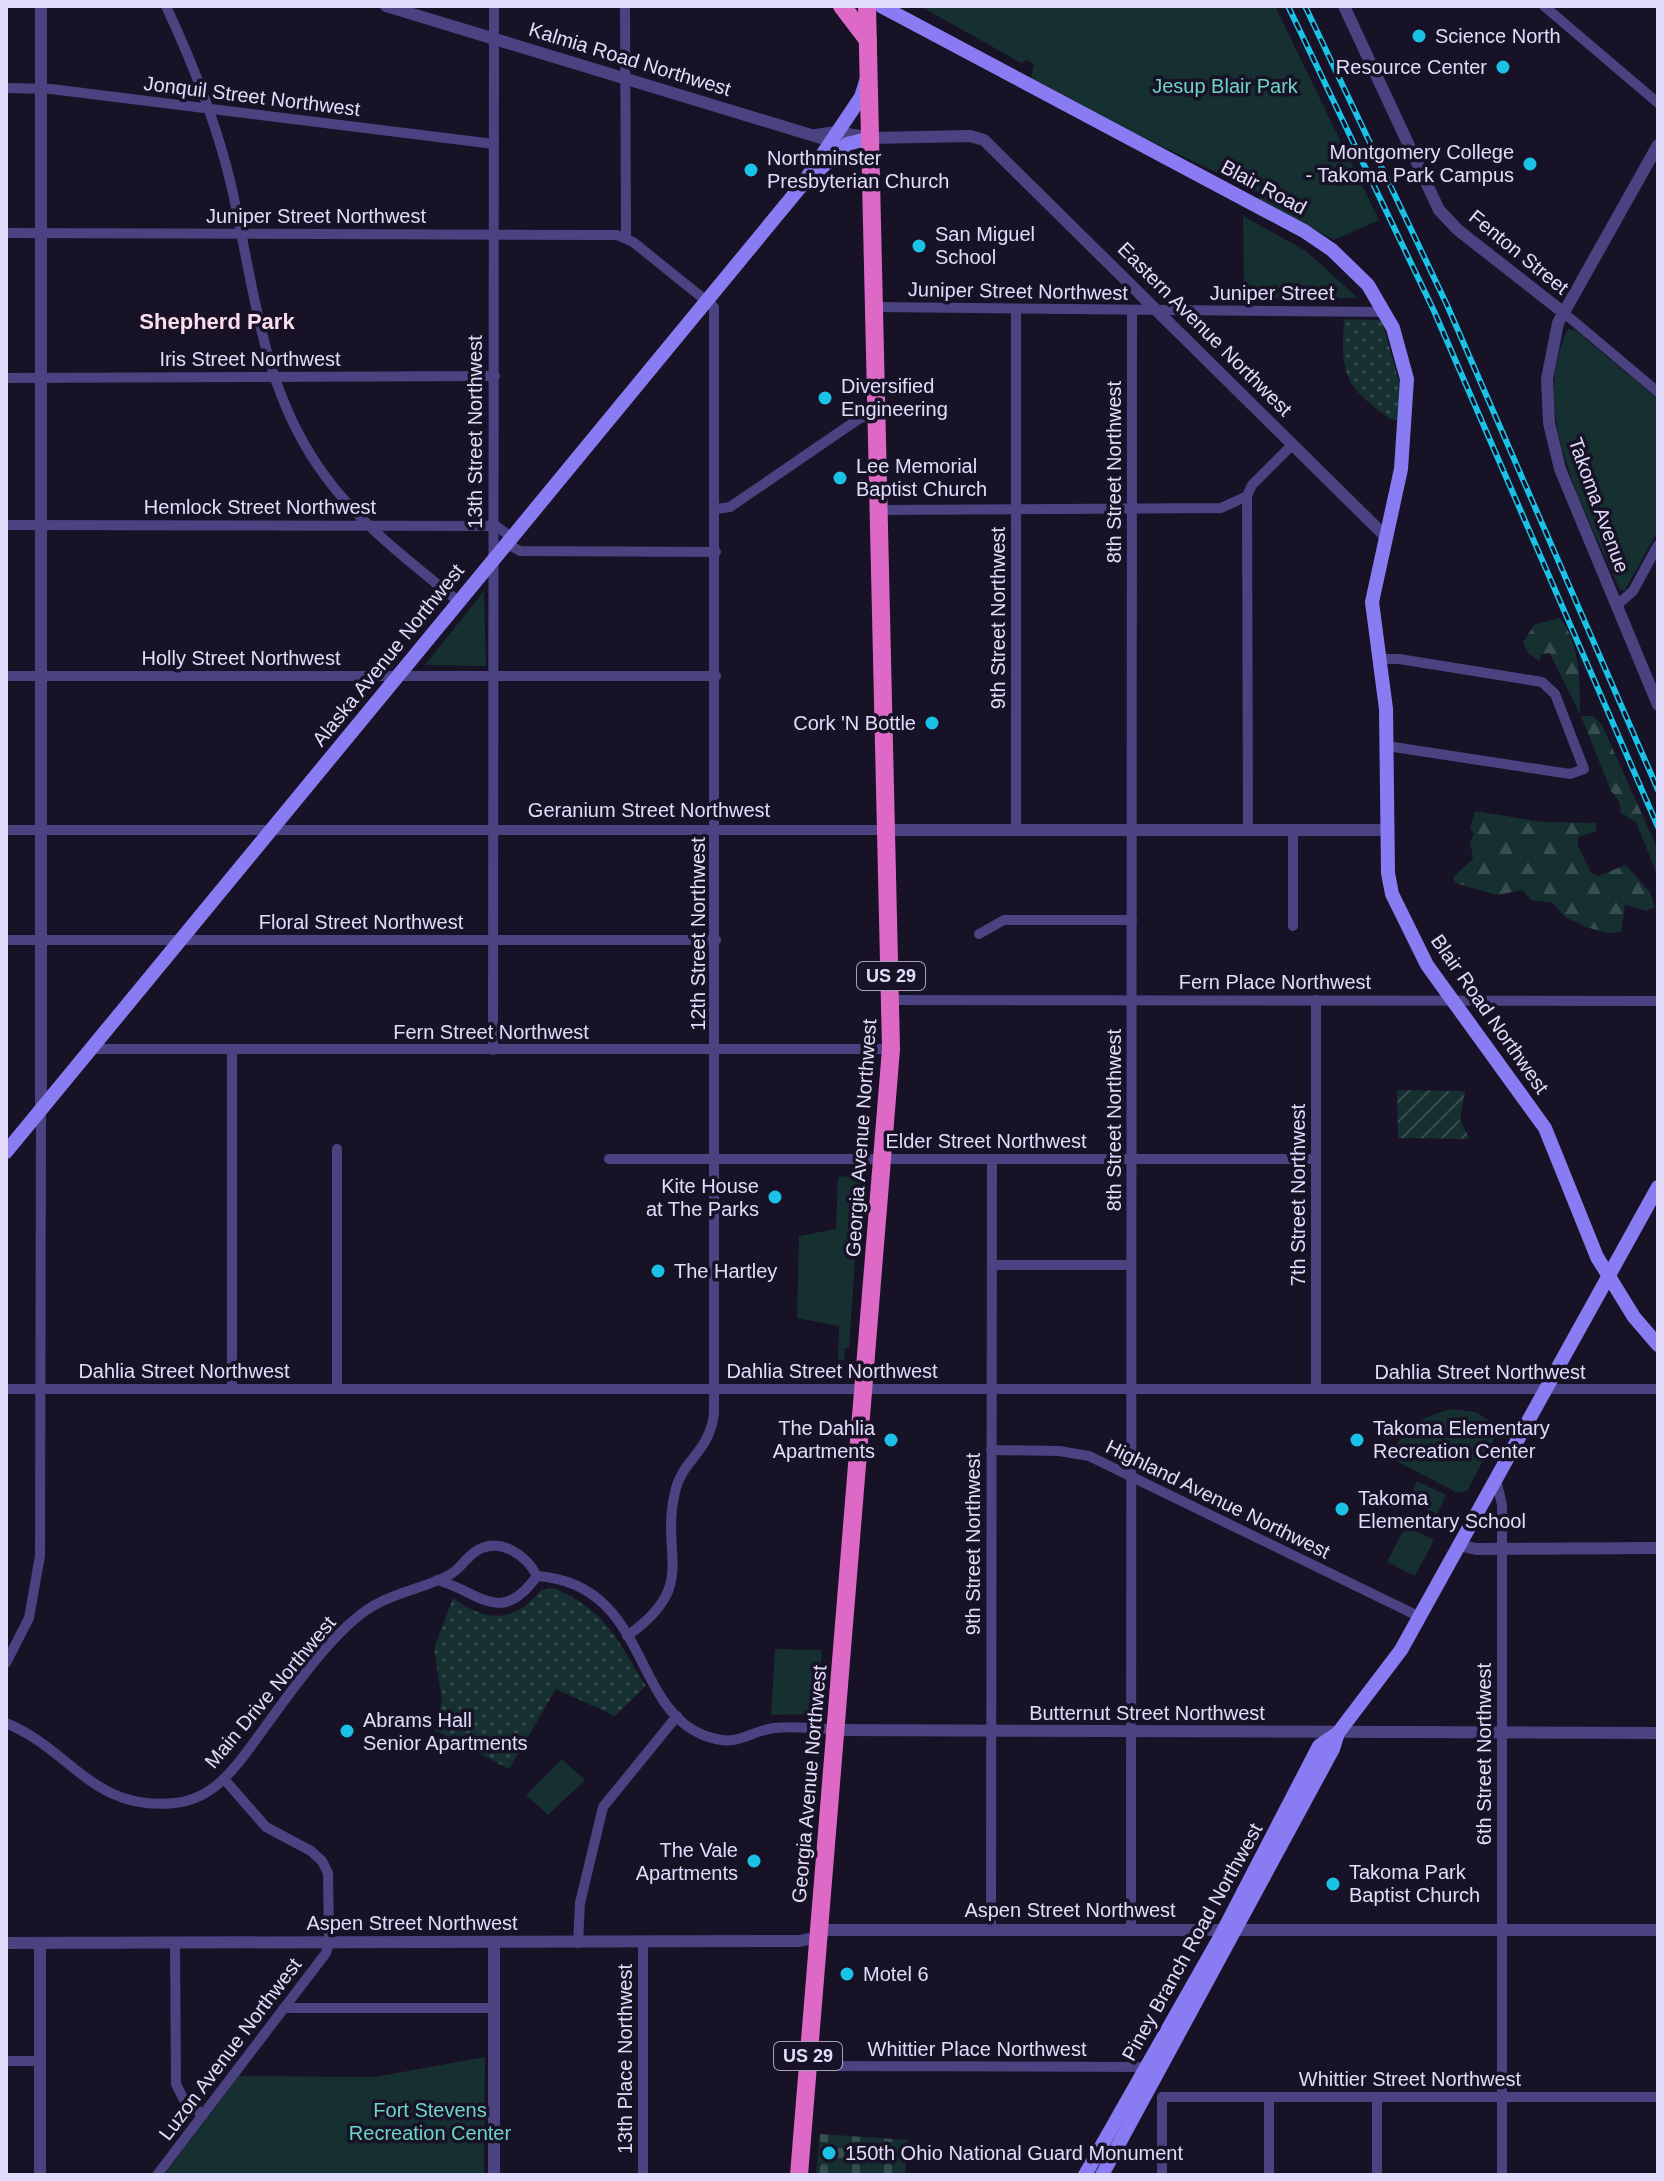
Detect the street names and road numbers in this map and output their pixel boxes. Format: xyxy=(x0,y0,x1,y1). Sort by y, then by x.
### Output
street label: Kalmia Road Northwest xyxy=(526,18,734,100)
street label: Jonquil Street Northwest xyxy=(143,72,362,120)
street label: Blair Road xyxy=(1218,155,1310,219)
street label: Juniper Street Northwest xyxy=(206,205,426,227)
street label: Fenton Street xyxy=(1465,205,1573,299)
street label: Eastern Avenue Northwest xyxy=(1114,238,1297,421)
street label: Juniper Street Northwest xyxy=(908,278,1129,304)
street label: Juniper Street xyxy=(1210,282,1335,304)
street label: 13th Street Northwest xyxy=(464,335,486,529)
street label: Iris Street Northwest xyxy=(159,348,341,370)
street label: 8th Street Northwest xyxy=(1103,380,1125,563)
street label: Takoma Avenue xyxy=(1564,435,1634,575)
street label: Hemlock Street Northwest xyxy=(144,496,377,518)
street label: 9th Street Northwest xyxy=(987,526,1009,709)
street label: Alaska Avenue Northwest xyxy=(308,559,468,750)
street label: Holly Street Northwest xyxy=(142,647,341,669)
street label: Geranium Street Northwest xyxy=(528,799,771,821)
street label: 12th Street Northwest xyxy=(687,837,709,1031)
street label: Floral Street Northwest xyxy=(259,911,464,933)
street label: Blair Road Northwest xyxy=(1427,930,1553,1098)
road number: US 29 xyxy=(857,962,925,990)
street label: Fern Place Northwest xyxy=(1179,971,1372,993)
street label: Georgia Avenue Northwest xyxy=(842,1018,880,1258)
street label: Fern Street Northwest xyxy=(393,1021,589,1043)
street label: 8th Street Northwest xyxy=(1103,1028,1125,1211)
street label: 7th Street Northwest xyxy=(1287,1103,1309,1286)
street label: Elder Street Northwest xyxy=(885,1130,1087,1152)
street label: Dahlia Street Northwest xyxy=(78,1360,290,1382)
street label: Dahlia Street Northwest xyxy=(726,1360,938,1382)
street label: Dahlia Street Northwest xyxy=(1374,1361,1586,1383)
street label: Highland Avenue Northwest xyxy=(1102,1435,1334,1563)
street label: 9th Street Northwest xyxy=(962,1452,984,1635)
street label: Main Drive Northwest xyxy=(200,1611,340,1772)
street label: 6th Street Northwest xyxy=(1473,1662,1495,1845)
street label: Georgia Avenue Northwest xyxy=(788,1664,830,1904)
street label: Butternut Street Northwest xyxy=(1029,1702,1265,1724)
street label: Piney Branch Road Northwest xyxy=(1117,1819,1267,2064)
street label: Aspen Street Northwest xyxy=(964,1899,1176,1921)
street label: Aspen Street Northwest xyxy=(306,1912,518,1934)
street label: Luzon Avenue Northwest xyxy=(154,1953,306,2144)
street label: 13th Place Northwest xyxy=(614,1964,636,2154)
street label: Whittier Place Northwest xyxy=(868,2038,1087,2060)
road number: US 29 xyxy=(774,2042,842,2070)
street label: Whittier Street Northwest xyxy=(1299,2068,1522,2090)

